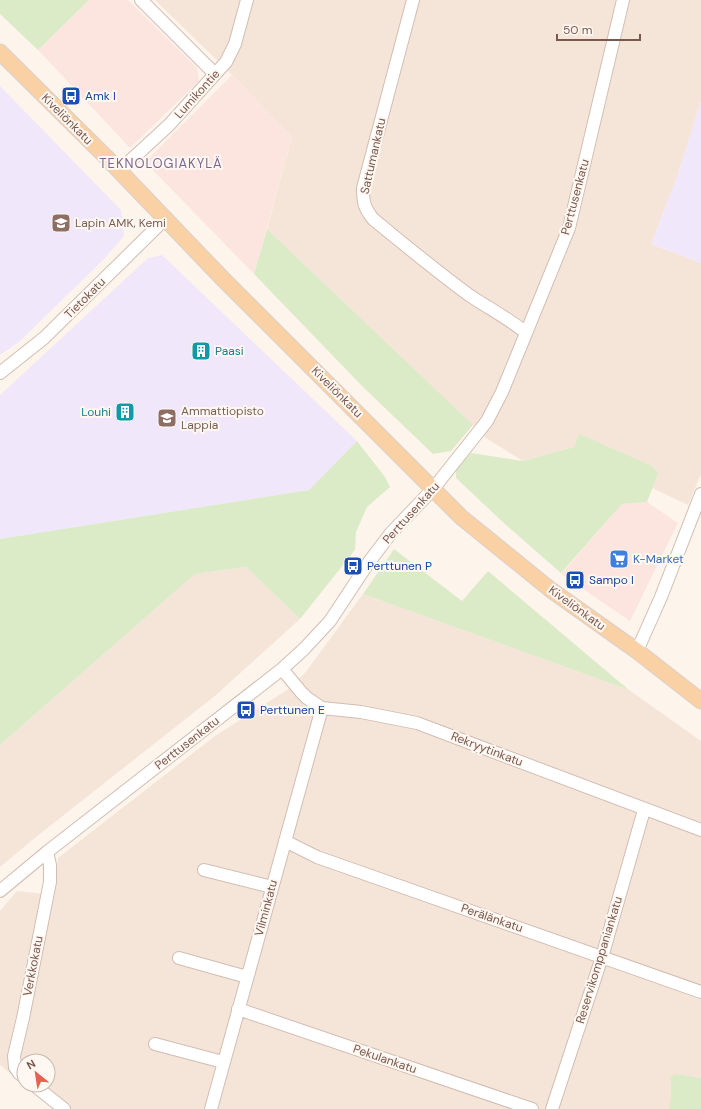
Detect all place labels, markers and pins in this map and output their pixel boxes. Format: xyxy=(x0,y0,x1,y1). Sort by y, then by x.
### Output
bus stop icon: Amk I xyxy=(60,85,82,107)
place label: Amk I xyxy=(85,88,116,104)
school or university icon: Lapin AMK, Kemi xyxy=(50,212,72,234)
place label: Lapin AMK, Kemi xyxy=(75,215,166,231)
building icon: Paasi xyxy=(190,340,212,362)
place label: Paasi xyxy=(215,343,244,359)
building icon: Louhi xyxy=(114,401,136,423)
place label: Ammattiopisto Lappia xyxy=(181,403,264,433)
place label: Louhi xyxy=(81,404,111,420)
school or university icon: Ammattiopisto Lappia xyxy=(156,407,178,429)
supermarket icon: K-Market xyxy=(608,548,630,570)
place label: K-Market xyxy=(633,551,684,567)
bus stop icon: Perttunen P xyxy=(342,555,364,577)
place label: Perttunen P xyxy=(367,558,432,574)
bus stop icon: Sampo I xyxy=(564,569,586,591)
place label: Sampo I xyxy=(589,572,634,588)
bus stop icon: Perttunen E xyxy=(235,699,257,721)
place label: Perttunen E xyxy=(260,702,325,718)

